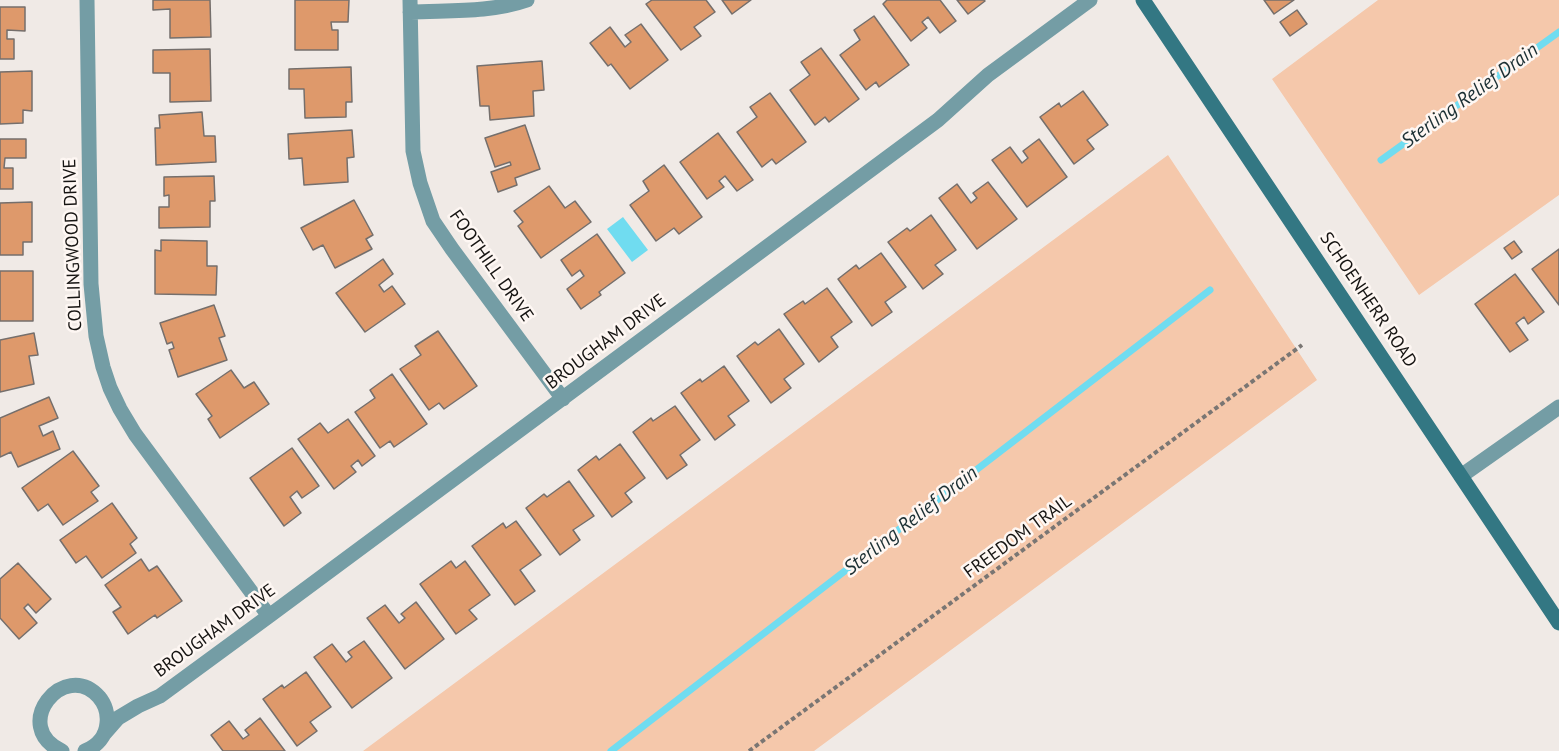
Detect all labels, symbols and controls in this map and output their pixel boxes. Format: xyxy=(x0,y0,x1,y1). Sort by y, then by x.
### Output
water label: Sterling Relief Drain xyxy=(1397,38,1543,154)
street label: COLLINGWOOD DRIVE xyxy=(59,158,87,332)
street label: FOOTHILL DRIVE xyxy=(444,206,538,326)
street label: SCHOENHERR ROAD xyxy=(1315,228,1421,372)
street label: BROUGHAM DRIVE xyxy=(542,290,670,394)
water label: Sterling Relief Drain xyxy=(839,461,983,581)
street label: FREEDOM TRAIL xyxy=(960,491,1076,583)
street label: BROUGHAM DRIVE xyxy=(150,580,280,682)

